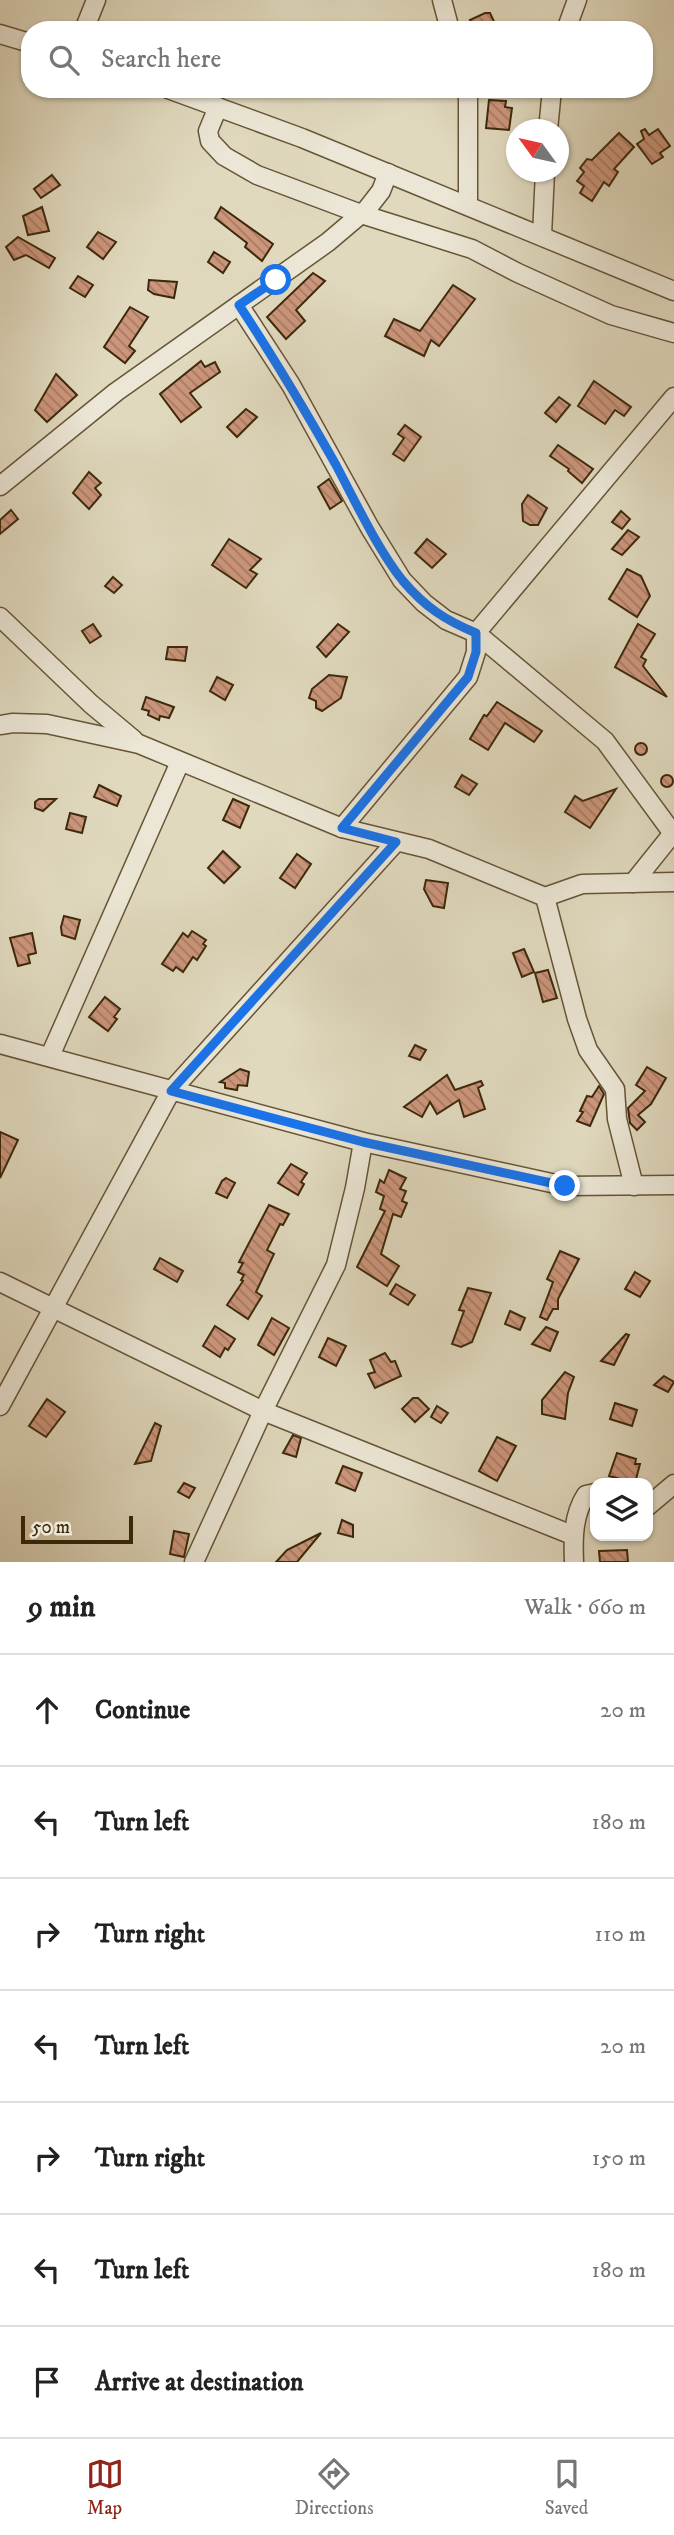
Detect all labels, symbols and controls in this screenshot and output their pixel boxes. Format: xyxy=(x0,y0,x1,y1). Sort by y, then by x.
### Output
search box xyxy=(21,21,653,98)
icon: search xyxy=(45,41,83,79)
text: Search here xyxy=(101,43,221,76)
north arrow xyxy=(506,119,569,182)
route start xyxy=(260,264,291,295)
route end xyxy=(549,1170,580,1201)
map controls xyxy=(590,1478,653,1541)
button: layers xyxy=(590,1478,653,1541)
scale bar xyxy=(21,1513,133,1545)
text: 50 m xyxy=(32,1516,70,1539)
text: 9 min xyxy=(28,1589,95,1626)
text: Walk · 660 m xyxy=(524,1593,646,1622)
icon: ahead xyxy=(28,1691,66,1729)
text: Continue xyxy=(95,1694,190,1727)
text: 20 m xyxy=(600,1696,646,1725)
icon: left xyxy=(28,1803,66,1841)
text: Turn left xyxy=(95,1806,189,1839)
text: 180 m xyxy=(591,1808,646,1837)
icon: right xyxy=(28,1915,66,1953)
text: Turn right xyxy=(95,1918,205,1951)
text: 110 m xyxy=(595,1920,646,1949)
icon: left xyxy=(28,2027,66,2065)
text: Turn left xyxy=(95,2030,189,2063)
text: 20 m xyxy=(600,2032,646,2061)
icon: right xyxy=(28,2139,66,2177)
text: Turn right xyxy=(95,2142,205,2175)
text: 150 m xyxy=(592,2144,646,2173)
icon: left xyxy=(28,2251,66,2289)
text: Turn left xyxy=(95,2254,189,2287)
text: 180 m xyxy=(591,2256,646,2285)
icon: arrive xyxy=(28,2363,66,2401)
text: Arrive at destination xyxy=(95,2366,304,2399)
tab: Map xyxy=(86,2455,124,2520)
tab: Directions xyxy=(295,2455,374,2520)
tab: Saved xyxy=(545,2455,588,2520)

